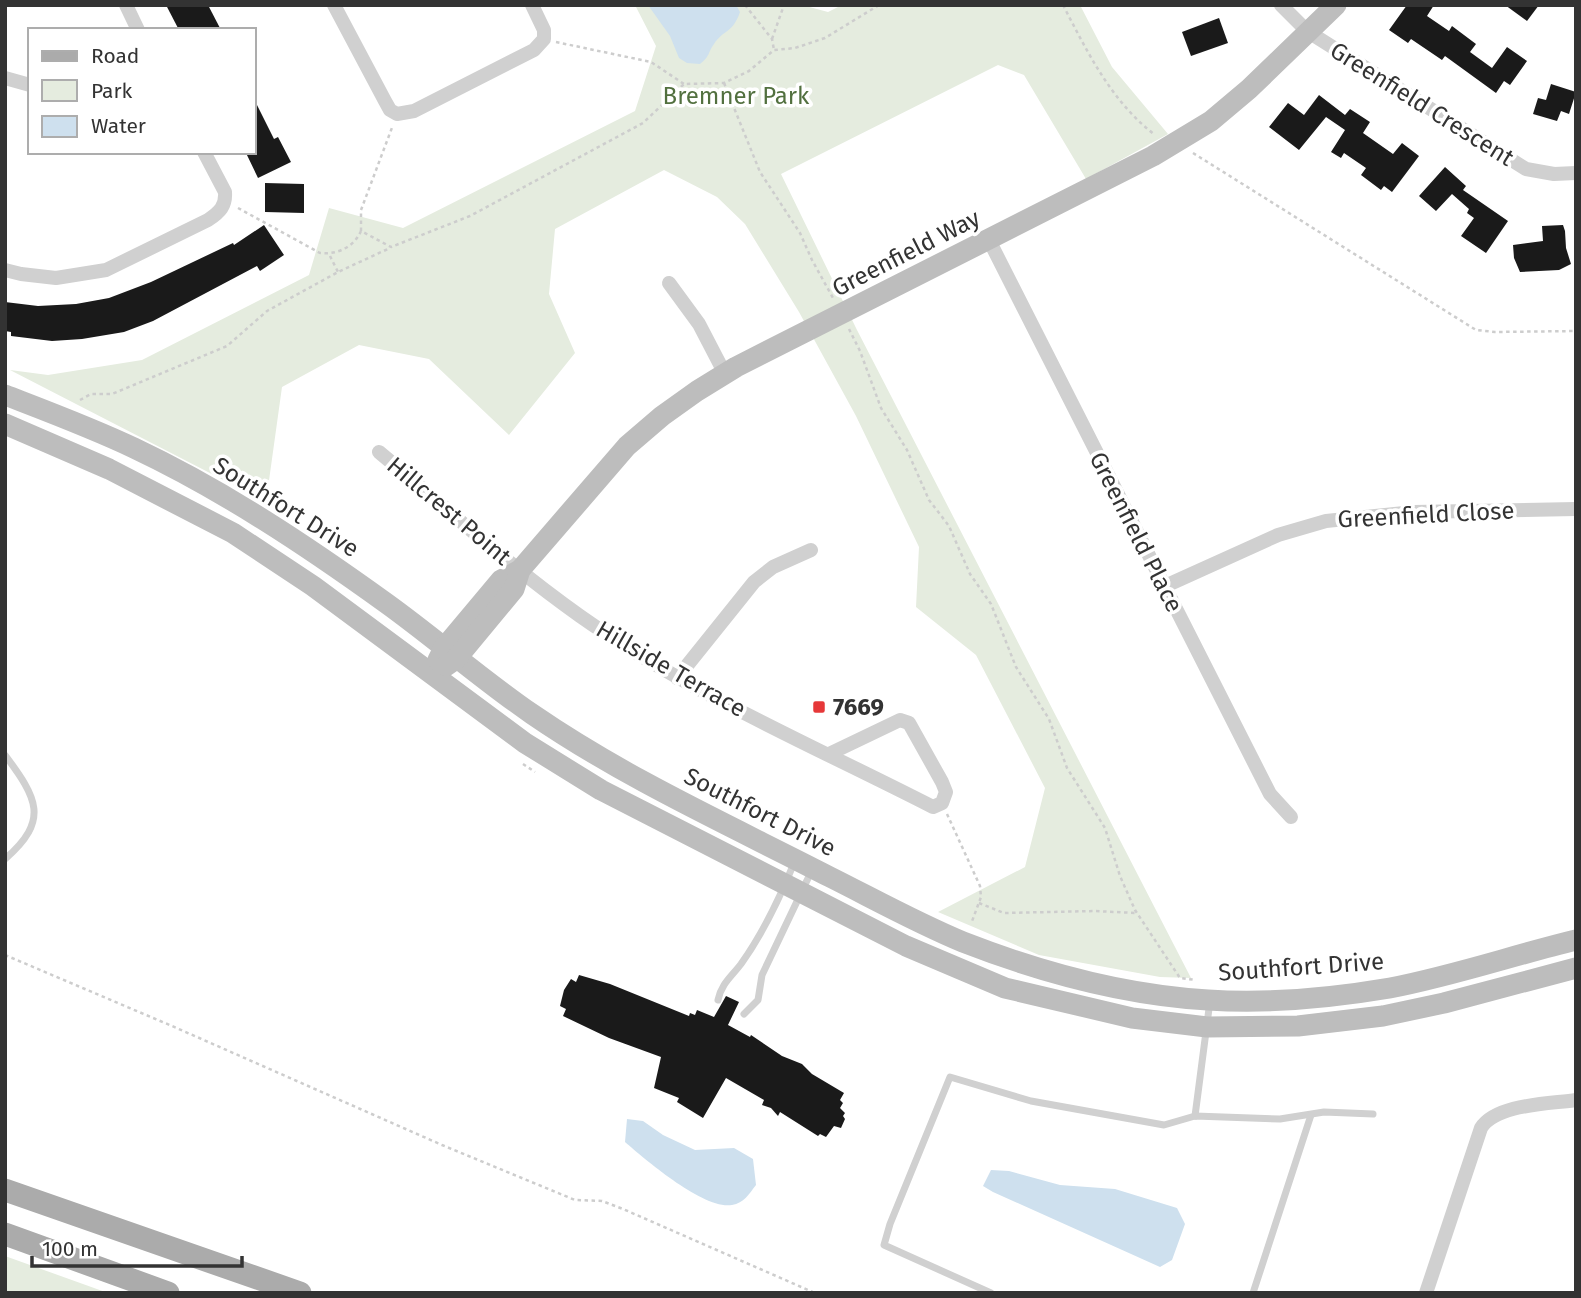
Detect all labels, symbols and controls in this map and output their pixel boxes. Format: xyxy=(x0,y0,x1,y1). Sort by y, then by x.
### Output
legend xyxy=(28,28,256,154)
street label: Greenfield Crescent xyxy=(1325,36,1519,172)
text: Road xyxy=(91,43,139,69)
text: Park xyxy=(91,78,133,104)
park label: Bremner Park xyxy=(663,82,810,110)
text: Water xyxy=(91,113,146,139)
street label: Greenfield Way xyxy=(827,204,985,302)
street label: Greenfield Place xyxy=(1084,447,1188,617)
street label: Southfort Drive xyxy=(208,451,364,563)
street label: Hillcrest Point xyxy=(381,451,517,571)
street label: Greenfield Close xyxy=(1337,496,1515,534)
street label: Hillside Terrace xyxy=(591,615,751,723)
place label: 7669 xyxy=(833,693,884,721)
marker: 7669 xyxy=(811,699,827,715)
street label: Southfort Drive xyxy=(680,762,840,862)
street label: Southfort Drive xyxy=(1217,947,1385,987)
scale bar xyxy=(32,1224,242,1268)
text: 100 m xyxy=(42,1236,98,1262)

